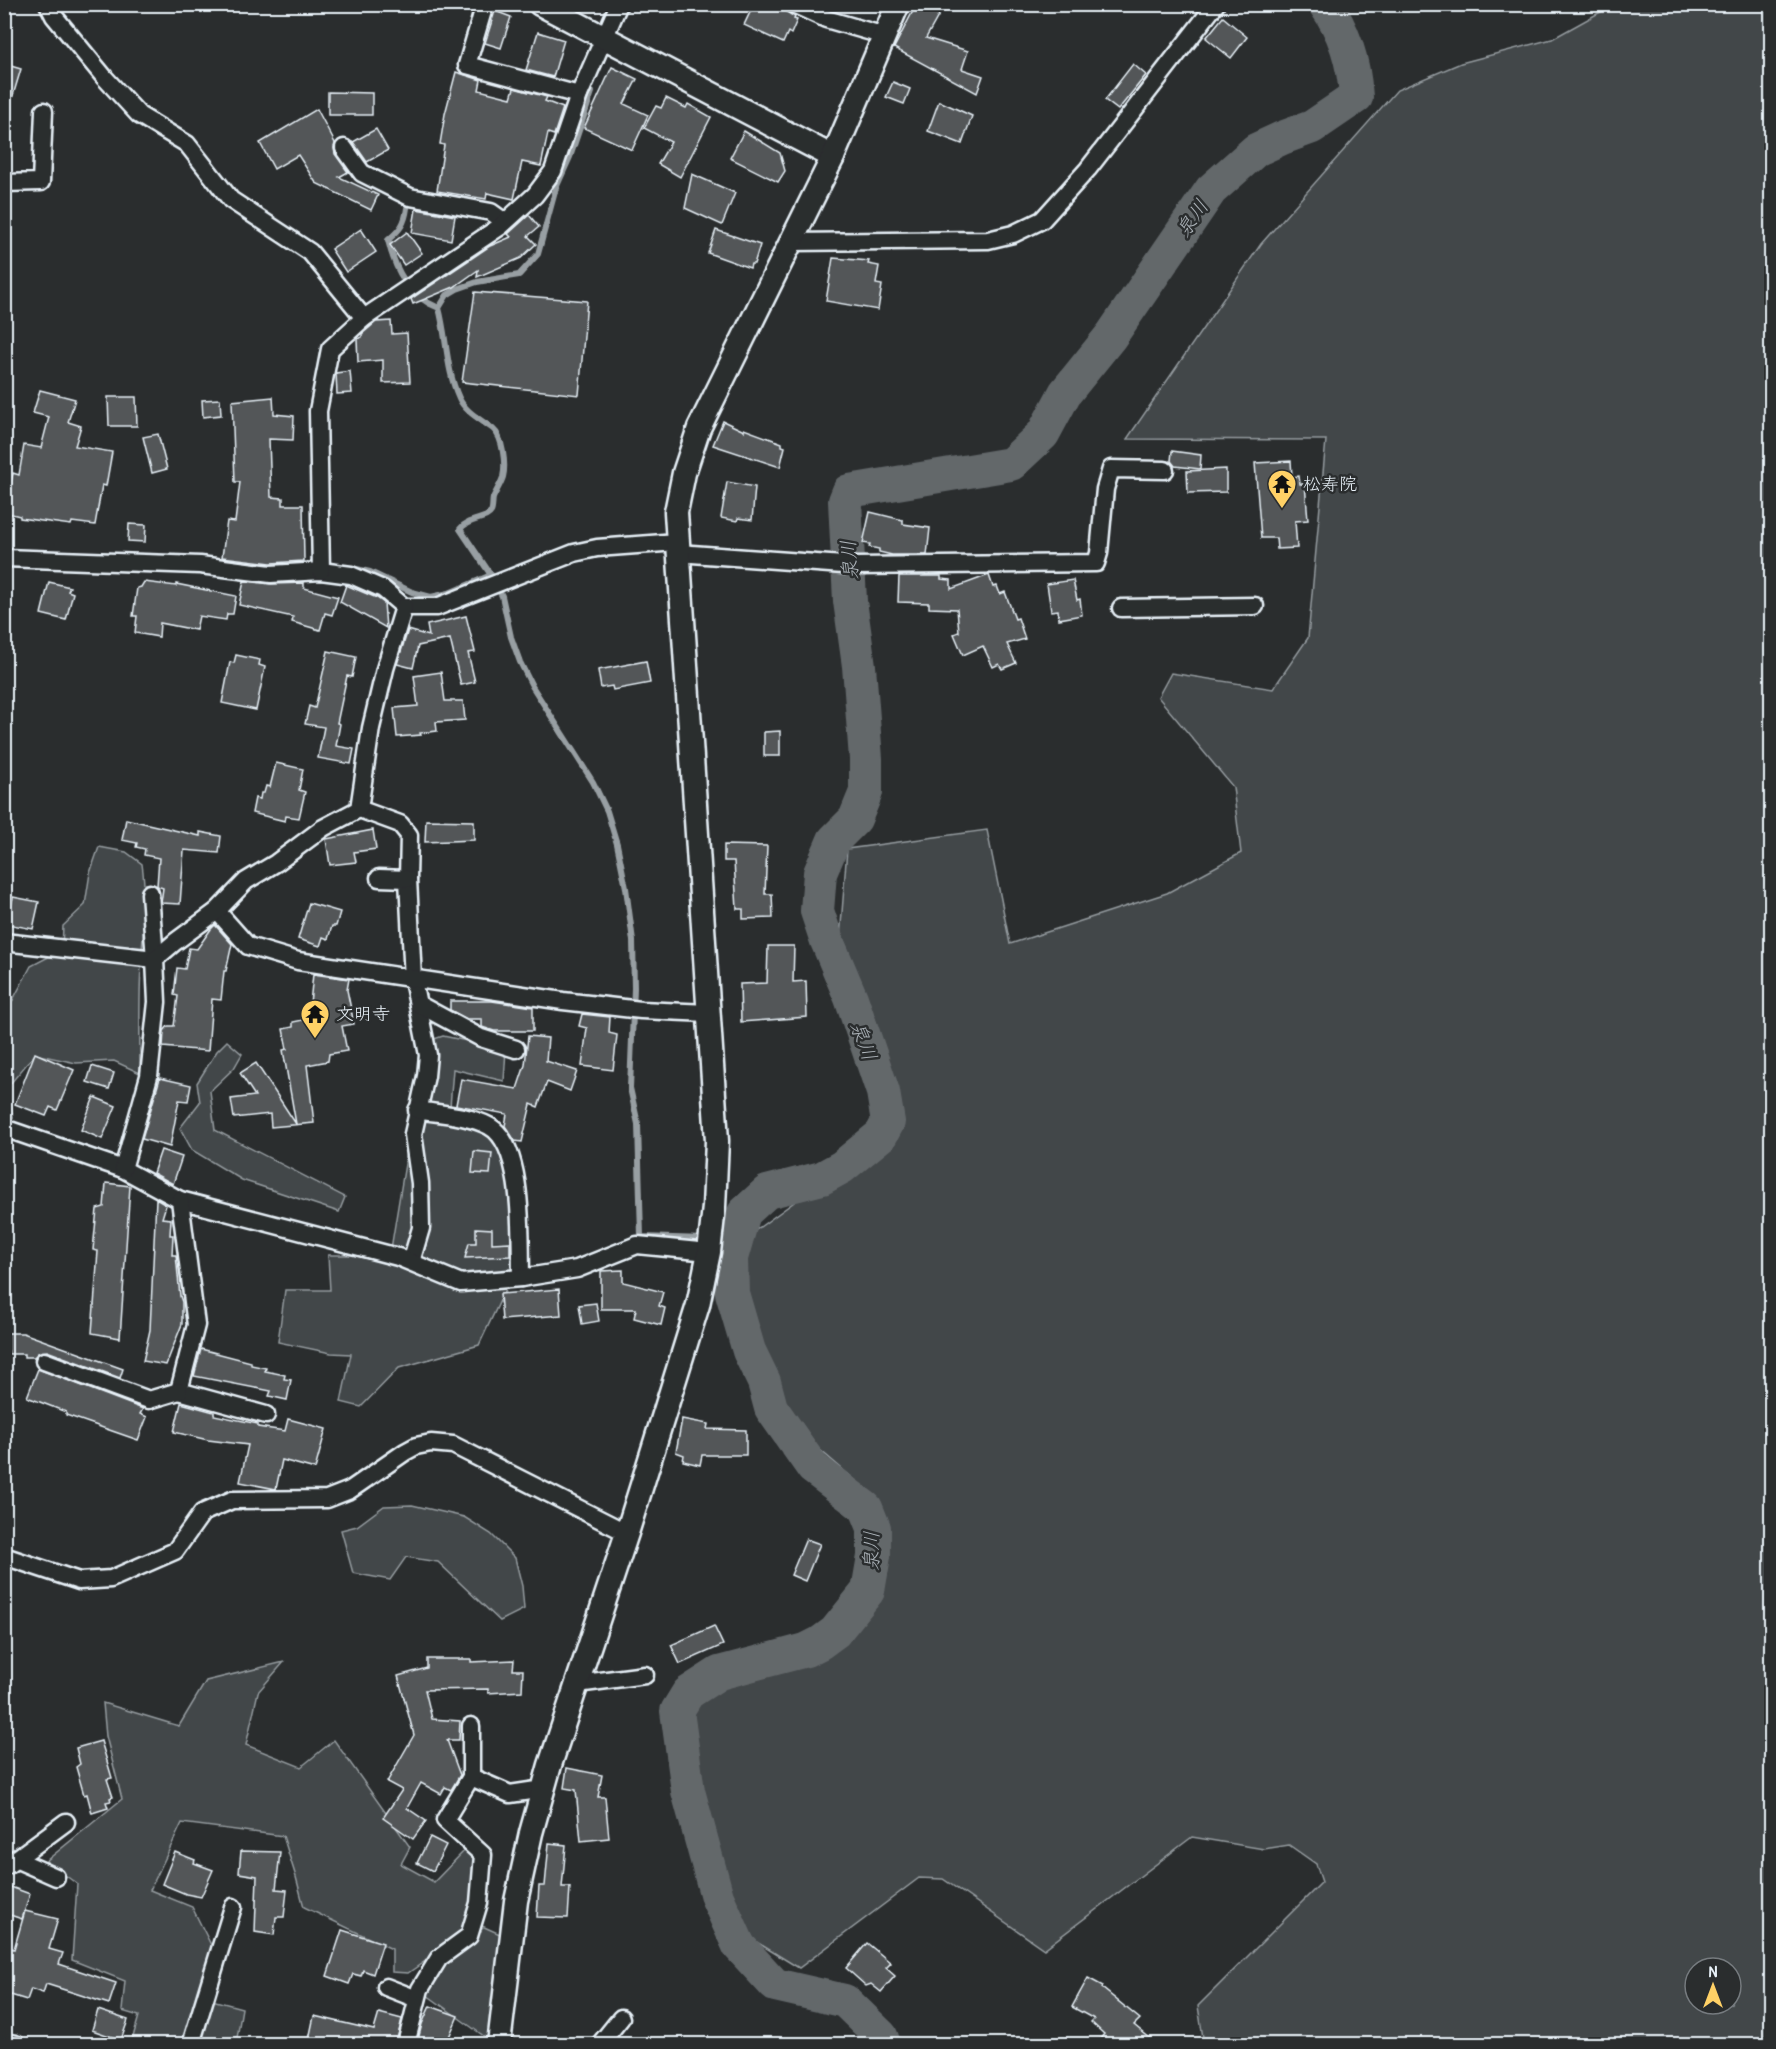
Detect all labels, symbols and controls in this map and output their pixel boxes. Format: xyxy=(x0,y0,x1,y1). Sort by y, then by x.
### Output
water label: 泉川 xyxy=(1169,194,1214,242)
temple icon: 松寿院 xyxy=(1266,468,1298,510)
place label: 松寿院 xyxy=(1303,471,1357,496)
water label: 泉川 xyxy=(834,539,863,581)
temple icon: 文明寺 xyxy=(299,998,331,1040)
place label: 文明寺 xyxy=(336,1001,390,1026)
water label: 泉川 xyxy=(845,1017,884,1064)
water label: 泉川 xyxy=(857,1531,884,1571)
north arrow xyxy=(1683,1956,1743,2016)
text: N xyxy=(1709,1960,1718,1982)

